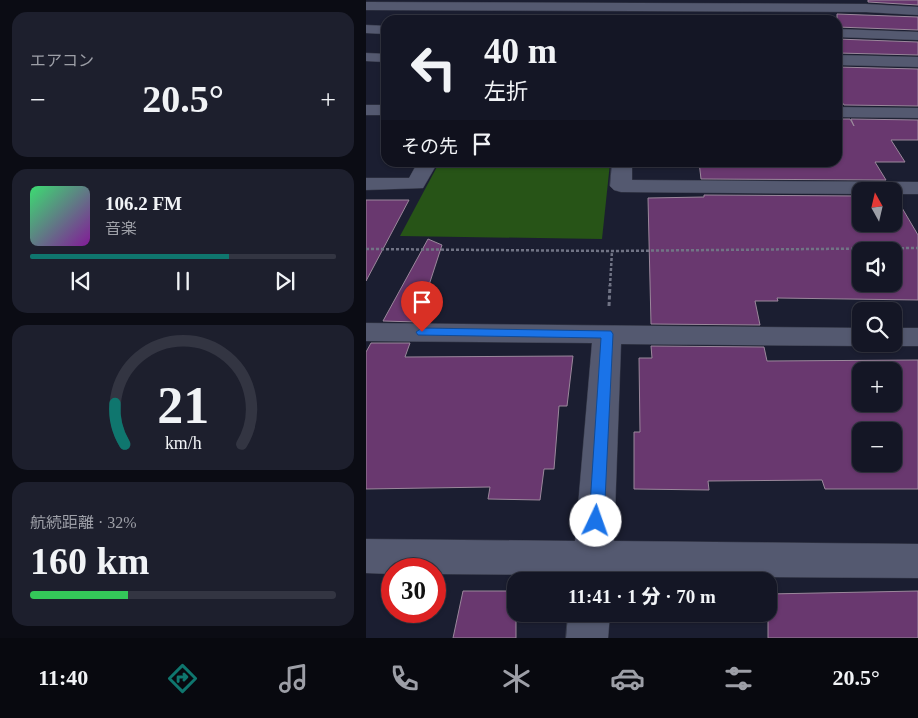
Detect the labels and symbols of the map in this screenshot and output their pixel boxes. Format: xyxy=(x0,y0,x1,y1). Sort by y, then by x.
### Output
north arrow xyxy=(852,182,902,232)
pin xyxy=(401,281,443,332)
position arrow xyxy=(569,494,621,546)
speed limit sign: 30 xyxy=(381,558,446,623)

